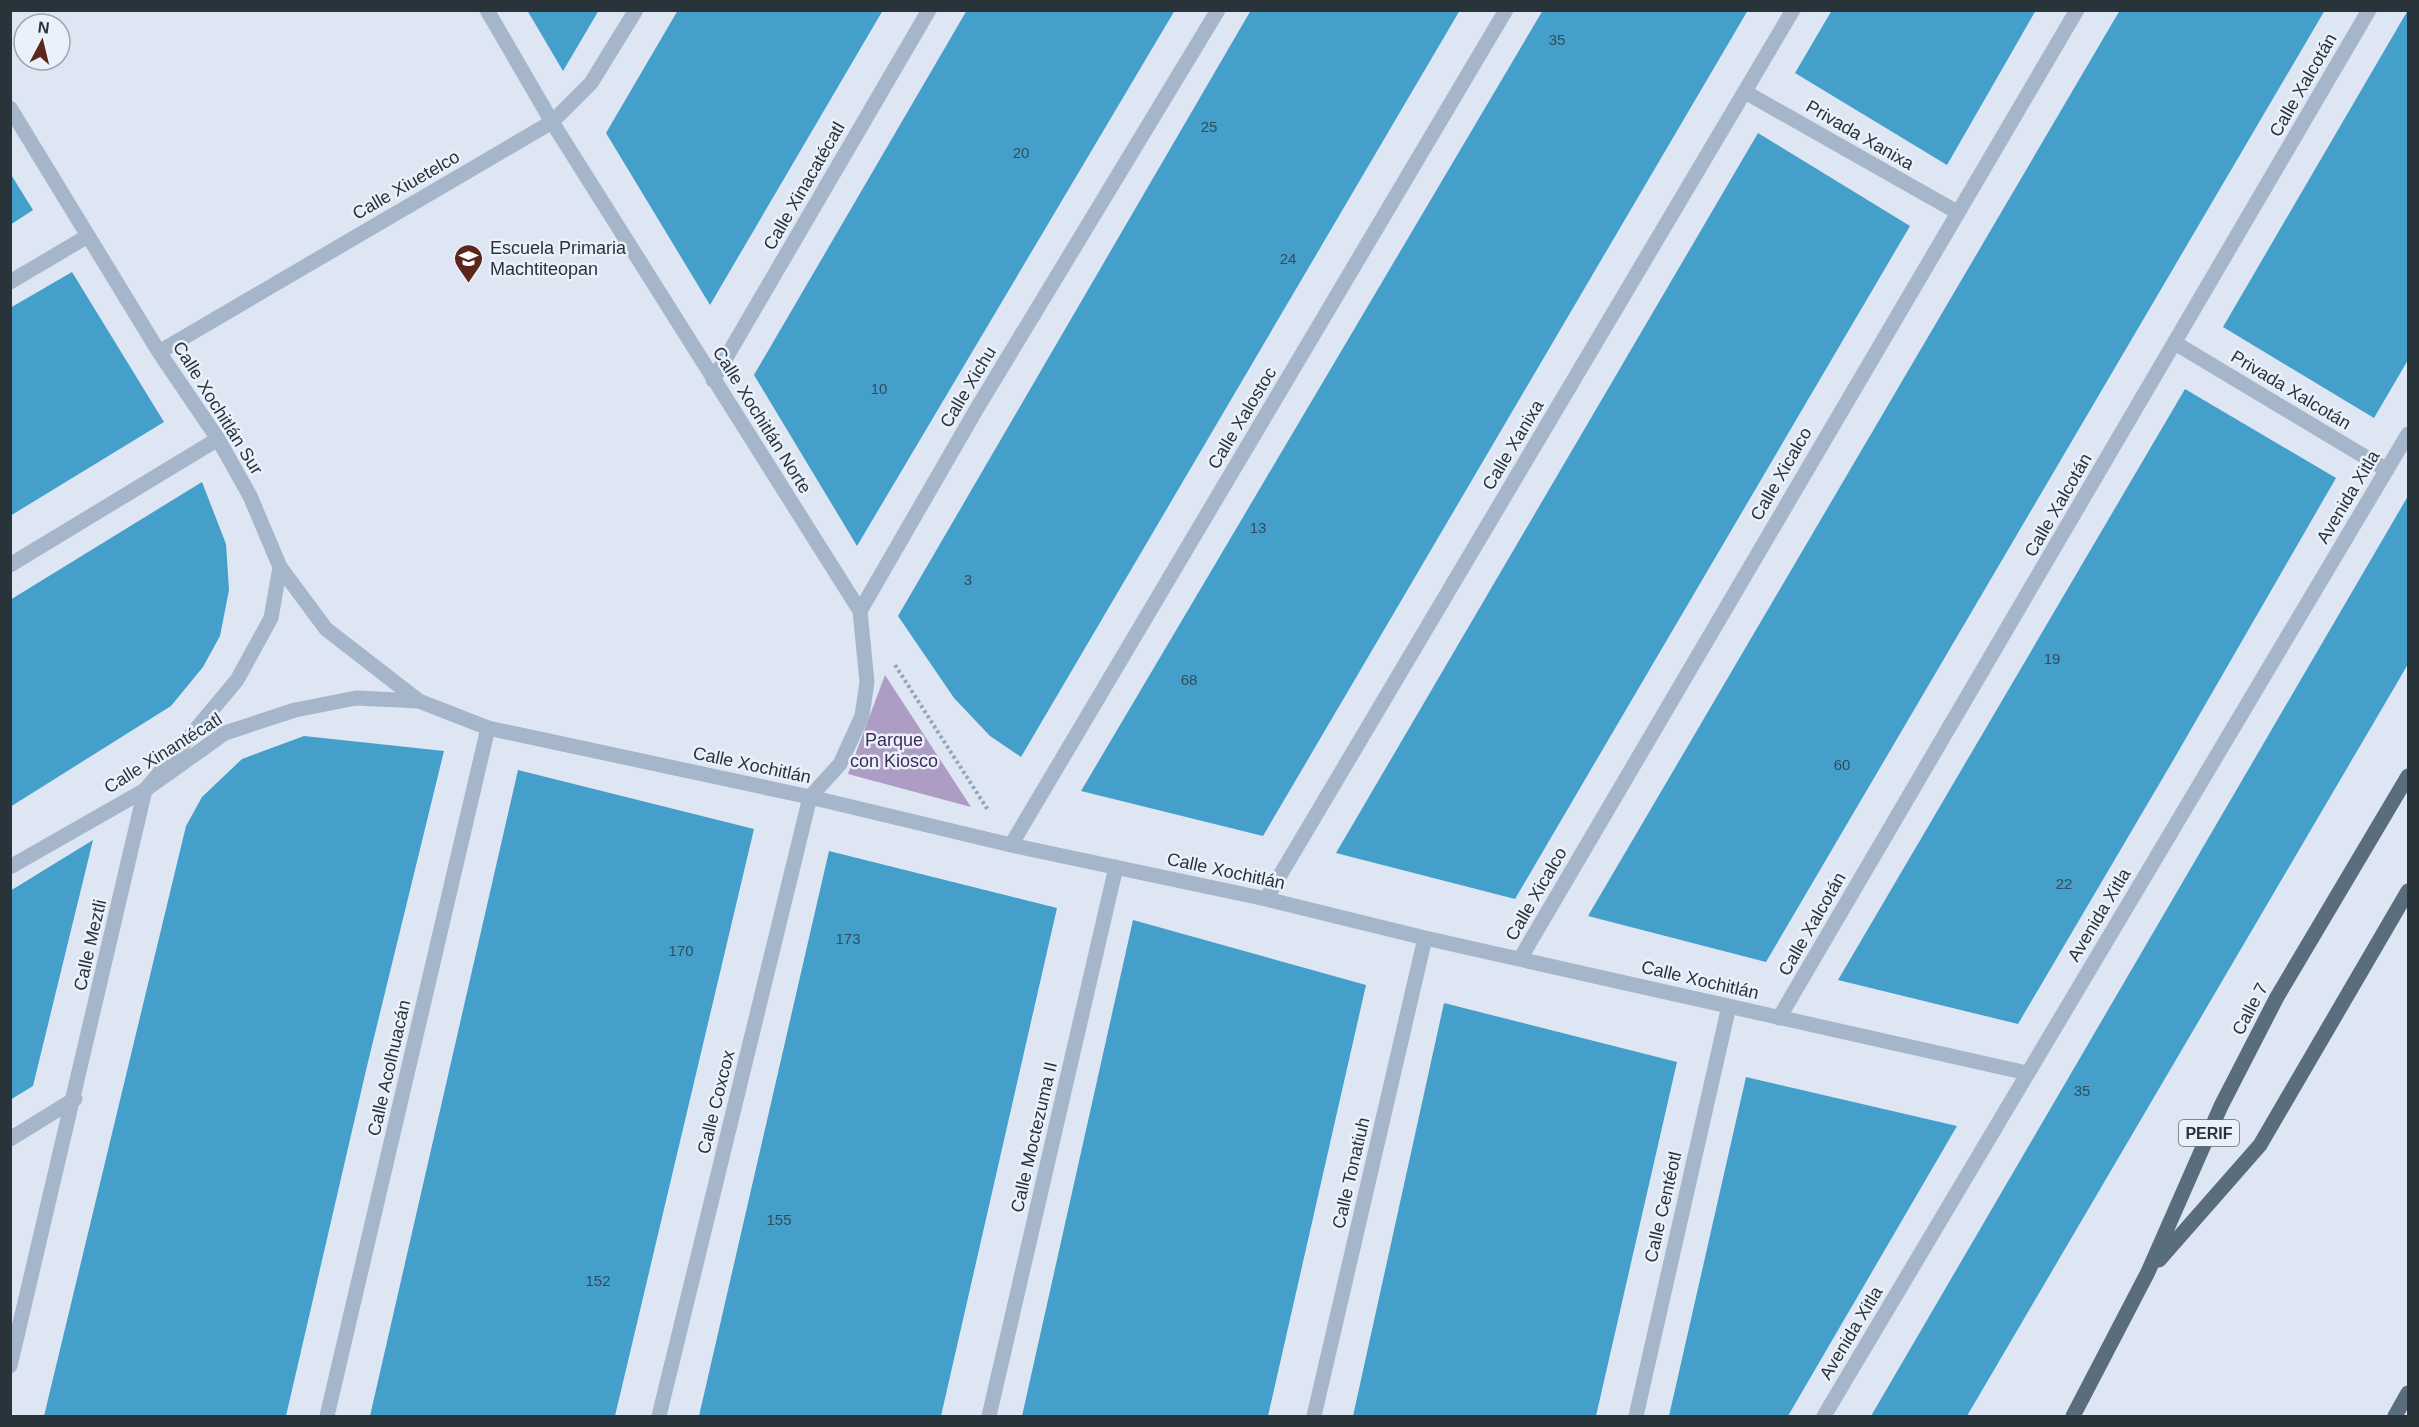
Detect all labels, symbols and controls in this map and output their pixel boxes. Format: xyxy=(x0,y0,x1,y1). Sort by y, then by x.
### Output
north arrow xyxy=(12,12,72,72)
text: N xyxy=(37,18,51,37)
street label: Calle Xalcotán xyxy=(2265,30,2341,140)
house number: 35 xyxy=(1549,31,1565,48)
street label: Privada Xanixa xyxy=(1803,96,1918,174)
house number: 25 xyxy=(1201,118,1217,135)
street label: Calle Xinacatécatl xyxy=(759,119,849,253)
house number: 20 xyxy=(1013,144,1029,161)
street label: Calle Xiuetelco xyxy=(349,146,463,224)
place label: Escuela Primaria Machtiteopan xyxy=(490,238,627,279)
school or university icon: Escuela Primaria Machtiteopan xyxy=(453,242,485,284)
house number: 24 xyxy=(1280,250,1296,267)
street label: Calle Xochitlán Sur xyxy=(169,338,267,478)
street label: Calle Xochitlán Norte xyxy=(709,343,815,497)
street label: Calle Xichu xyxy=(936,343,1000,431)
street label: Privada Xalcotán xyxy=(2228,346,2354,434)
street label: Calle Xalostoc xyxy=(1204,364,1280,472)
house number: 10 xyxy=(871,380,887,397)
street label: Calle Xanixa xyxy=(1478,396,1548,493)
street label: Calle Xicalco xyxy=(1746,424,1816,524)
street label: Avenida Xitla xyxy=(2312,446,2384,547)
street label: Calle Xalcotán xyxy=(2020,450,2096,560)
house number: 13 xyxy=(1250,519,1266,536)
house number: 3 xyxy=(964,571,972,588)
house number: 19 xyxy=(2044,650,2060,667)
house number: 68 xyxy=(1181,671,1197,688)
street label: Calle Xinantécatl xyxy=(100,709,226,797)
park label: Parque con Kiosco xyxy=(850,730,938,771)
street label: Calle Xochitlán xyxy=(691,743,813,787)
house number: 60 xyxy=(1834,756,1850,773)
street label: Calle Xicalco xyxy=(1501,844,1571,944)
street label: Calle Xochitlán xyxy=(1165,849,1287,893)
street label: Avenida Xitla xyxy=(2063,864,2135,965)
street label: Calle Xalcotán xyxy=(1774,869,1850,979)
house number: 22 xyxy=(2056,875,2072,892)
street label: Calle Meztli xyxy=(70,897,110,993)
house number: 173 xyxy=(835,930,861,947)
house number: 170 xyxy=(668,942,694,959)
street label: Calle Xochitlán xyxy=(1639,957,1761,1003)
street label: Calle 7 xyxy=(2228,980,2272,1038)
street label: Calle Acolhuacán xyxy=(364,998,414,1138)
street label: Calle Coxcox xyxy=(693,1048,739,1156)
street label: Calle Moctezuma II xyxy=(1007,1060,1061,1214)
house number: 35 xyxy=(2074,1082,2090,1099)
street label: Calle Tonatiuh xyxy=(1328,1115,1374,1231)
road number: PERIF xyxy=(2179,1120,2239,1146)
street label: Calle Centéotl xyxy=(1641,1150,1685,1264)
house number: 155 xyxy=(766,1211,792,1228)
house number: 152 xyxy=(585,1272,611,1289)
street label: Avenida Xitla xyxy=(1815,1282,1887,1383)

